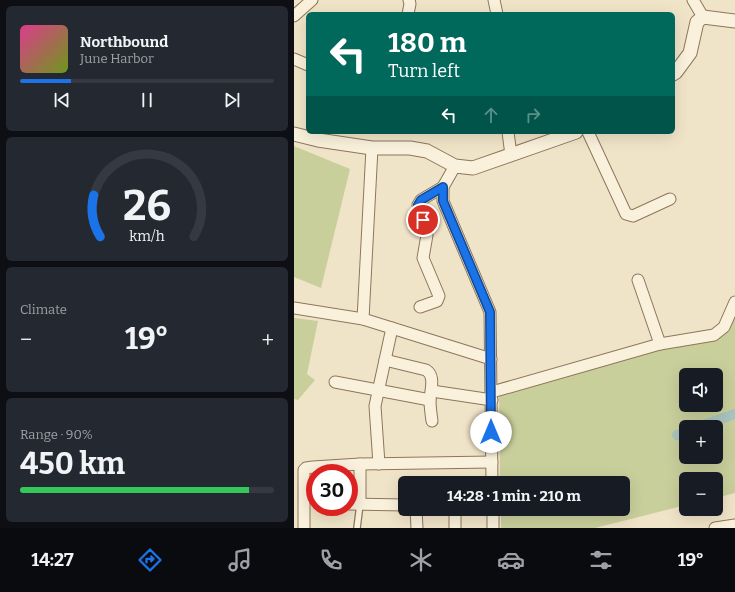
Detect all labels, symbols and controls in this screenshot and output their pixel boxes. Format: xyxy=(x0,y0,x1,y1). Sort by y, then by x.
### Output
text: 180 m xyxy=(388,26,466,59)
icon: left xyxy=(322,28,374,80)
text: Northbound xyxy=(80,33,168,51)
text: June Harbor xyxy=(80,51,154,66)
text: Turn left xyxy=(388,60,460,82)
icon: previous xyxy=(51,89,73,111)
icon: pause xyxy=(136,89,158,111)
icon: next xyxy=(221,89,243,111)
icon: left xyxy=(438,104,460,126)
icon: ahead xyxy=(480,104,502,126)
icon: right xyxy=(522,104,544,126)
text: 26 xyxy=(123,181,171,231)
pin xyxy=(406,203,440,237)
icon: arrive xyxy=(412,209,434,231)
text: km/h xyxy=(129,227,165,244)
text: Climate xyxy=(20,302,67,317)
text: 19° xyxy=(125,321,169,357)
text: − xyxy=(20,326,32,353)
text: + xyxy=(261,326,274,353)
map controls xyxy=(679,368,723,516)
button: sound xyxy=(679,368,723,412)
position arrow xyxy=(470,411,512,453)
button: + xyxy=(679,420,723,464)
text: Range · 90% xyxy=(20,427,93,442)
text: 450 km xyxy=(20,446,125,482)
speed limit sign: 30 xyxy=(306,464,358,516)
button: − xyxy=(679,472,723,516)
text: 14:28 · 1 min · 210 m xyxy=(447,487,581,505)
icon: directions xyxy=(136,546,164,574)
icon: music xyxy=(226,546,254,574)
icon: phone xyxy=(317,546,345,574)
icon: climate xyxy=(407,546,435,574)
icon: car xyxy=(497,546,525,574)
icon: filters xyxy=(587,546,615,574)
text: 14:27 xyxy=(31,549,74,571)
text: 19° xyxy=(678,549,704,571)

